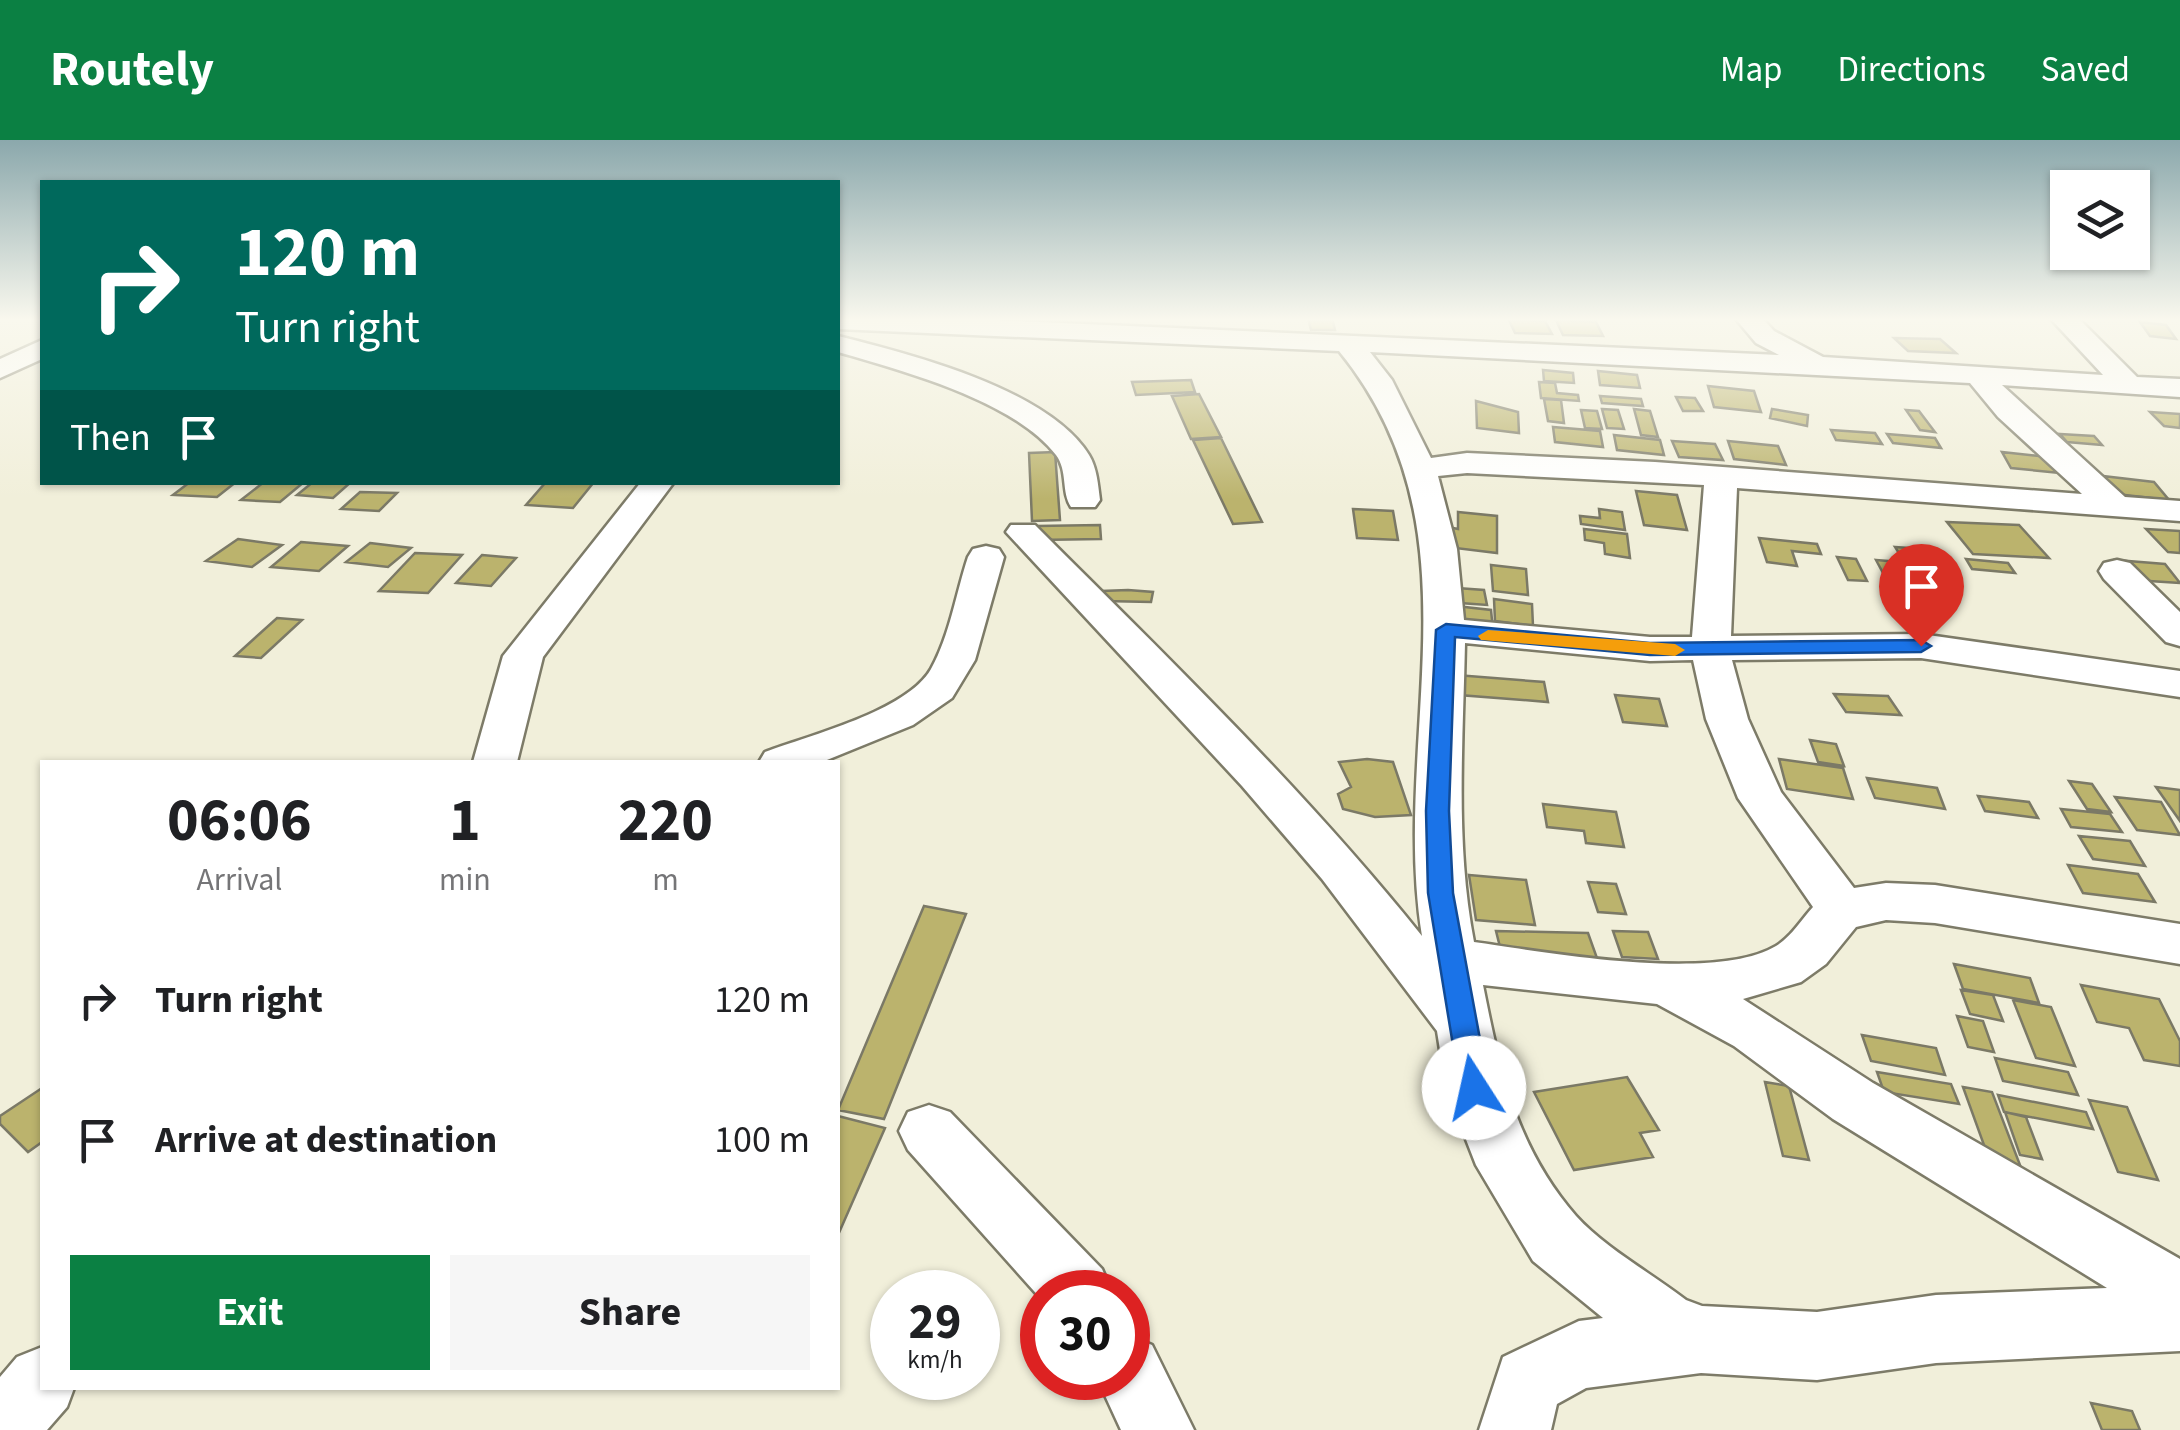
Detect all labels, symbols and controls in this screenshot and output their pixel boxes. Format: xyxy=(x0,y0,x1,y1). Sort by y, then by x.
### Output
text: Routely xyxy=(50,36,214,104)
text: Map xyxy=(1720,45,1783,95)
text: Directions xyxy=(1838,45,1986,95)
text: Saved xyxy=(2041,45,2130,95)
map controls xyxy=(2050,170,2150,270)
button: layers xyxy=(2050,170,2150,270)
text: 120 m xyxy=(235,203,420,303)
icon: right xyxy=(70,220,200,350)
text: Turn right xyxy=(235,296,420,360)
icon: arrive xyxy=(171,410,226,465)
text: Then xyxy=(70,411,151,465)
pin xyxy=(1879,544,1964,647)
icon: arrive xyxy=(1894,559,1949,614)
text: 06:06 xyxy=(167,779,312,864)
text: 1 xyxy=(449,779,481,864)
text: 220 xyxy=(618,779,713,864)
text: Arrival xyxy=(196,857,282,903)
text: min xyxy=(439,857,491,903)
text: m xyxy=(652,857,679,903)
icon: right xyxy=(70,973,125,1028)
text: Turn right xyxy=(155,973,323,1027)
text: 120 m xyxy=(714,973,810,1027)
position arrow xyxy=(1422,1036,1526,1140)
icon: arrive xyxy=(70,1113,125,1168)
text: Arrive at destination xyxy=(155,1113,497,1167)
text: 100 m xyxy=(714,1113,810,1167)
button: Exit xyxy=(70,1255,430,1370)
button: Share xyxy=(450,1255,810,1370)
speed limit sign: 30 xyxy=(1020,1270,1150,1400)
text: 29 xyxy=(909,1287,961,1358)
text: km/h xyxy=(907,1342,963,1378)

